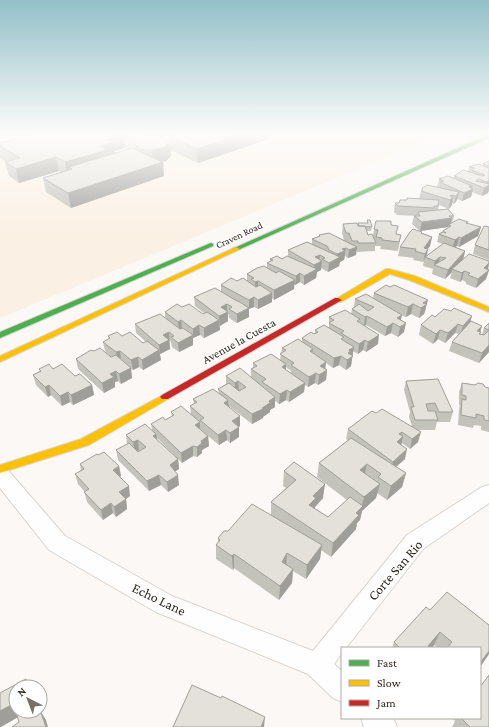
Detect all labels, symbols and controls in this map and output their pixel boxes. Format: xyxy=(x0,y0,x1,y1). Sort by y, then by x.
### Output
street label: Craven Road xyxy=(214,219,265,251)
street label: Avenue la Cuesta xyxy=(200,315,278,367)
street label: Corte San Rio xyxy=(364,536,426,604)
street label: Echo Lane xyxy=(130,579,188,619)
legend xyxy=(341,647,481,719)
text: Fast xyxy=(377,656,398,670)
text: Slow xyxy=(377,676,401,690)
north arrow xyxy=(8,679,48,719)
text: N xyxy=(15,684,28,699)
text: Jam xyxy=(376,696,396,710)

